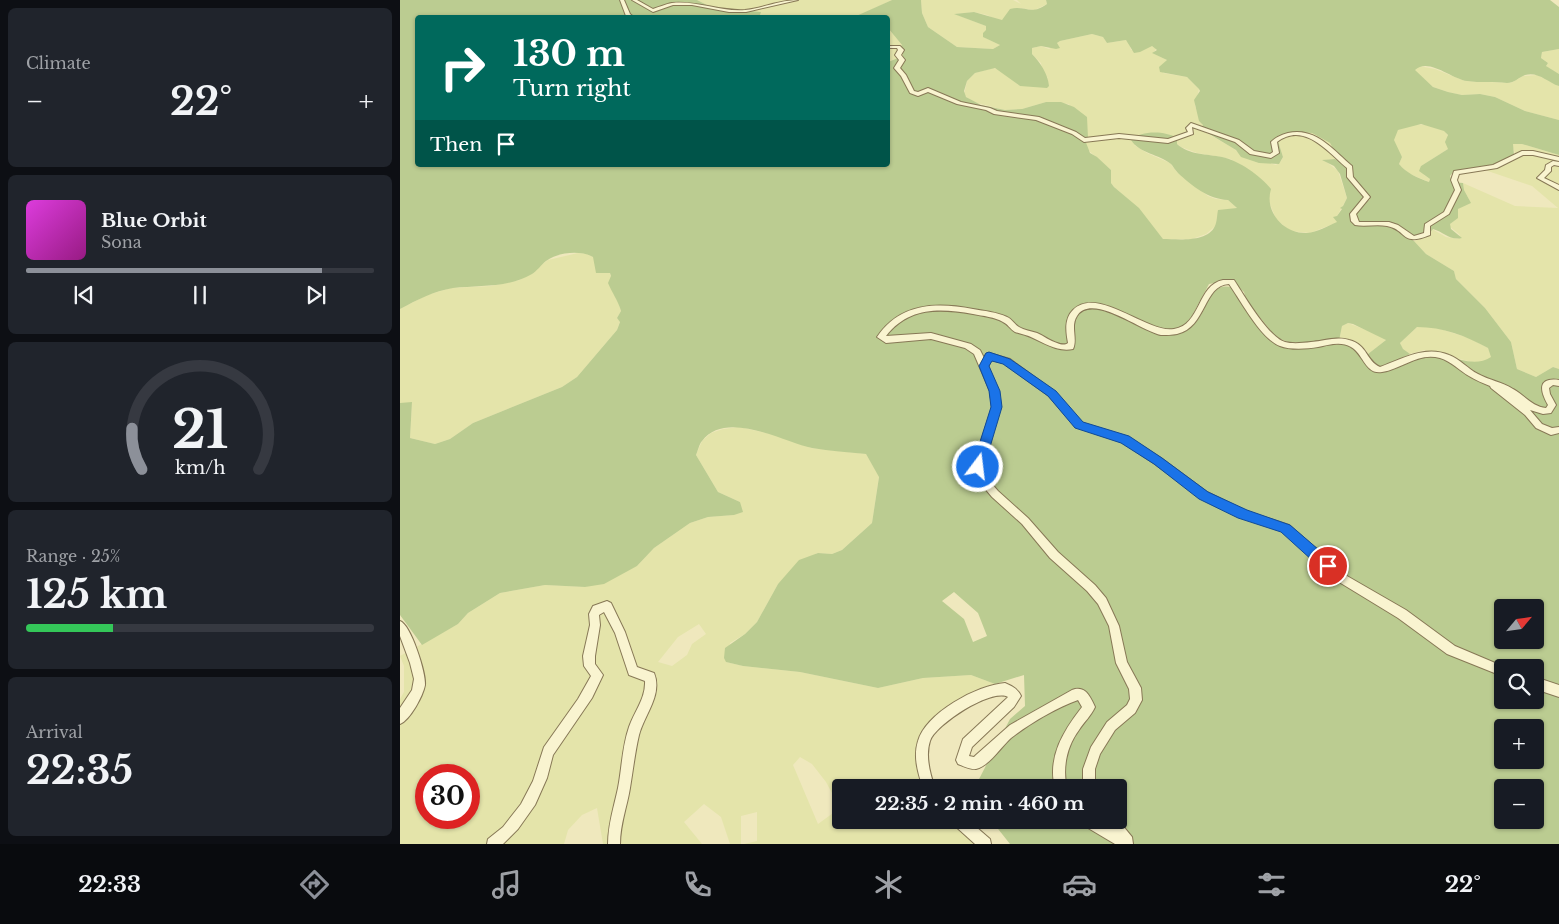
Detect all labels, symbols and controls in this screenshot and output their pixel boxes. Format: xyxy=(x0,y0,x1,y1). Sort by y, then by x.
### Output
text: 130 m xyxy=(513,32,625,75)
icon: right xyxy=(430,35,495,100)
text: Climate xyxy=(26,53,91,73)
text: Turn right xyxy=(513,75,631,102)
text: 22° xyxy=(170,78,232,125)
text: − xyxy=(26,84,44,119)
text: + xyxy=(359,84,374,119)
icon: arrive xyxy=(492,130,520,158)
text: Then xyxy=(430,133,482,156)
text: Blue Orbit xyxy=(101,209,207,232)
text: Sona xyxy=(101,232,142,252)
icon: previous xyxy=(70,281,98,309)
icon: pause xyxy=(186,281,214,309)
icon: next xyxy=(302,281,330,309)
text: 21 xyxy=(172,398,228,462)
position arrow xyxy=(951,440,1003,492)
text: km/h xyxy=(175,457,225,479)
pin xyxy=(1307,545,1349,587)
text: Range · 25% xyxy=(26,546,121,566)
icon: arrive xyxy=(1314,552,1342,580)
text: 125 km xyxy=(26,571,167,618)
north arrow xyxy=(1494,599,1544,649)
map controls xyxy=(1494,599,1544,829)
button: search xyxy=(1494,659,1544,709)
button: + xyxy=(1494,719,1544,769)
text: Arrival xyxy=(26,722,83,742)
text: 22:35 xyxy=(26,747,133,794)
speed limit sign: 30 xyxy=(415,764,480,829)
button: − xyxy=(1494,779,1544,829)
text: 22:35 · 2 min · 460 m xyxy=(875,792,1084,815)
icon: directions xyxy=(297,867,332,902)
icon: music xyxy=(489,867,524,902)
icon: phone xyxy=(680,867,715,902)
icon: climate xyxy=(871,867,906,902)
icon: car xyxy=(1062,867,1097,902)
icon: filters xyxy=(1254,867,1289,902)
text: 22:33 xyxy=(78,871,141,898)
text: 22° xyxy=(1445,871,1481,898)

